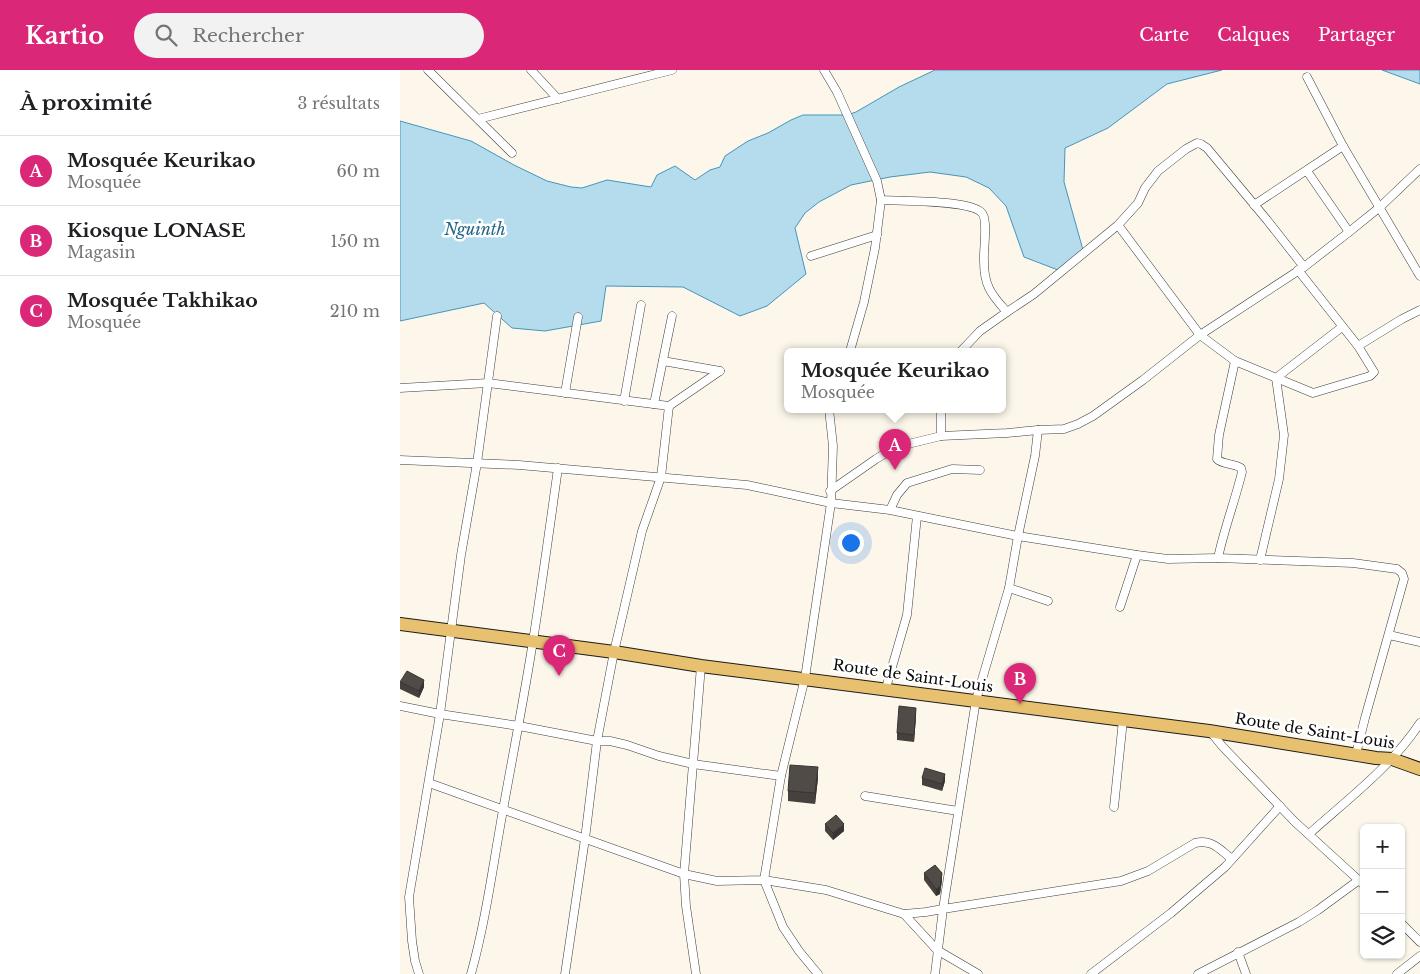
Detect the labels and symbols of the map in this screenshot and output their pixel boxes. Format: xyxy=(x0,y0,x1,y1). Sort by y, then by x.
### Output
water label: Nguinth xyxy=(443,219,506,239)
pin: A xyxy=(879,429,911,470)
your location xyxy=(838,530,864,556)
pin: C xyxy=(543,635,575,676)
street label: Route de Saint-Louis xyxy=(832,655,995,696)
pin: B xyxy=(1004,663,1036,704)
street label: Route de Saint-Louis xyxy=(1234,708,1397,753)

